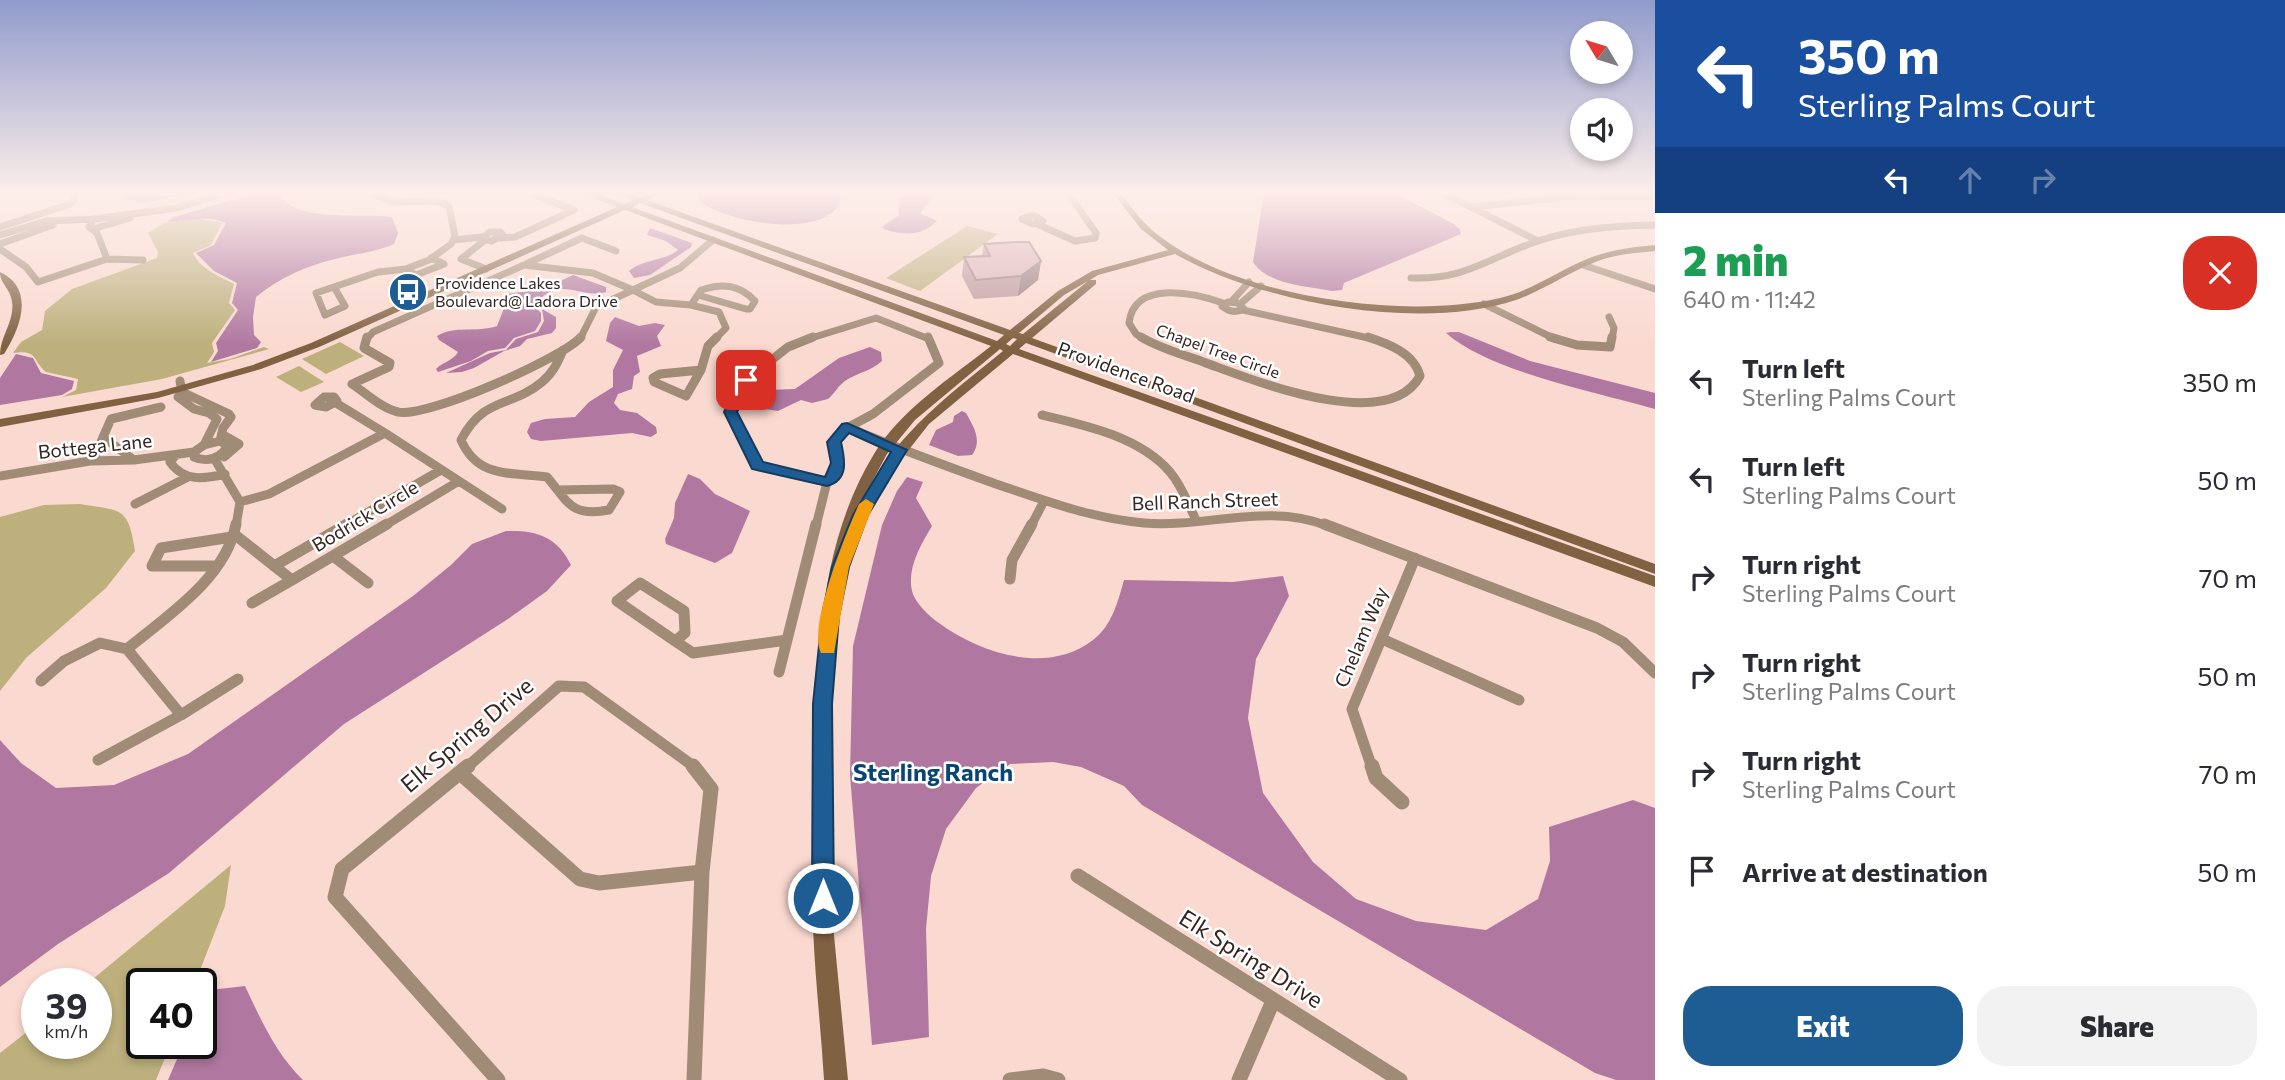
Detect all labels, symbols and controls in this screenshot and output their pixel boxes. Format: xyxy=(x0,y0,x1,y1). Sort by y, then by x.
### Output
north arrow xyxy=(1570,21,1633,84)
map controls xyxy=(1570,21,1633,161)
text: 350 m xyxy=(1798,24,1940,84)
icon: left xyxy=(1683,28,1774,119)
text: Sterling Palms Court xyxy=(1798,84,2096,124)
button: sound xyxy=(1570,98,1633,161)
icon: left xyxy=(1878,161,1916,199)
icon: ahead xyxy=(1951,161,1989,199)
icon: right xyxy=(2024,161,2062,199)
text: 2 min xyxy=(1683,233,1789,285)
button: close xyxy=(2183,236,2257,310)
bus stop icon: Providence Lakes Boulevard@ Ladora Drive xyxy=(387,271,429,313)
place label: Providence Lakes Boulevard@ Ladora Drive xyxy=(435,273,618,310)
text: 640 m · 11:42 xyxy=(1683,285,1816,313)
street label: Chapel Tree Circle xyxy=(1154,319,1283,382)
street label: Providence Road xyxy=(1055,336,1198,407)
pin xyxy=(716,350,776,410)
text: Turn left xyxy=(1742,352,1845,383)
icon: arrive xyxy=(727,361,765,399)
icon: left xyxy=(1683,362,1721,400)
text: 350 m xyxy=(2183,366,2257,397)
text: Sterling Palms Court xyxy=(1742,383,1956,411)
street label: Bottega Lane xyxy=(37,428,153,463)
text: Turn left xyxy=(1742,450,1845,481)
icon: left xyxy=(1683,460,1721,498)
text: 50 m xyxy=(2197,464,2257,495)
street label: Bodrick Circle xyxy=(307,475,422,556)
text: Sterling Palms Court xyxy=(1742,481,1956,509)
street label: Bell Ranch Street xyxy=(1131,486,1279,515)
text: Turn right xyxy=(1742,548,1861,579)
icon: right xyxy=(1683,558,1721,596)
text: 70 m xyxy=(2199,562,2257,593)
text: Sterling Palms Court xyxy=(1742,579,1956,607)
street label: Chelam Way xyxy=(1329,583,1392,690)
text: Turn right xyxy=(1742,646,1861,677)
icon: right xyxy=(1683,656,1721,694)
text: 50 m xyxy=(2197,660,2257,691)
street label: Elk Spring Drive xyxy=(394,671,538,798)
text: Sterling Palms Court xyxy=(1742,677,1956,705)
text: Turn right xyxy=(1742,744,1861,775)
icon: right xyxy=(1683,754,1721,792)
district label: Sterling Ranch xyxy=(853,757,1013,786)
text: 70 m xyxy=(2199,758,2257,789)
text: Sterling Palms Court xyxy=(1742,775,1956,803)
icon: arrive xyxy=(1683,852,1721,890)
text: Arrive at destination xyxy=(1742,856,1988,887)
text: 50 m xyxy=(2197,856,2257,887)
position arrow xyxy=(786,861,860,935)
street label: Elk Spring Drive xyxy=(1174,903,1329,1014)
speed limit sign: 40 xyxy=(126,968,217,1059)
text: 39 xyxy=(46,983,87,1026)
button: Exit xyxy=(1683,986,1963,1066)
button: Share xyxy=(1977,986,2257,1066)
text: km/h xyxy=(45,1020,88,1042)

